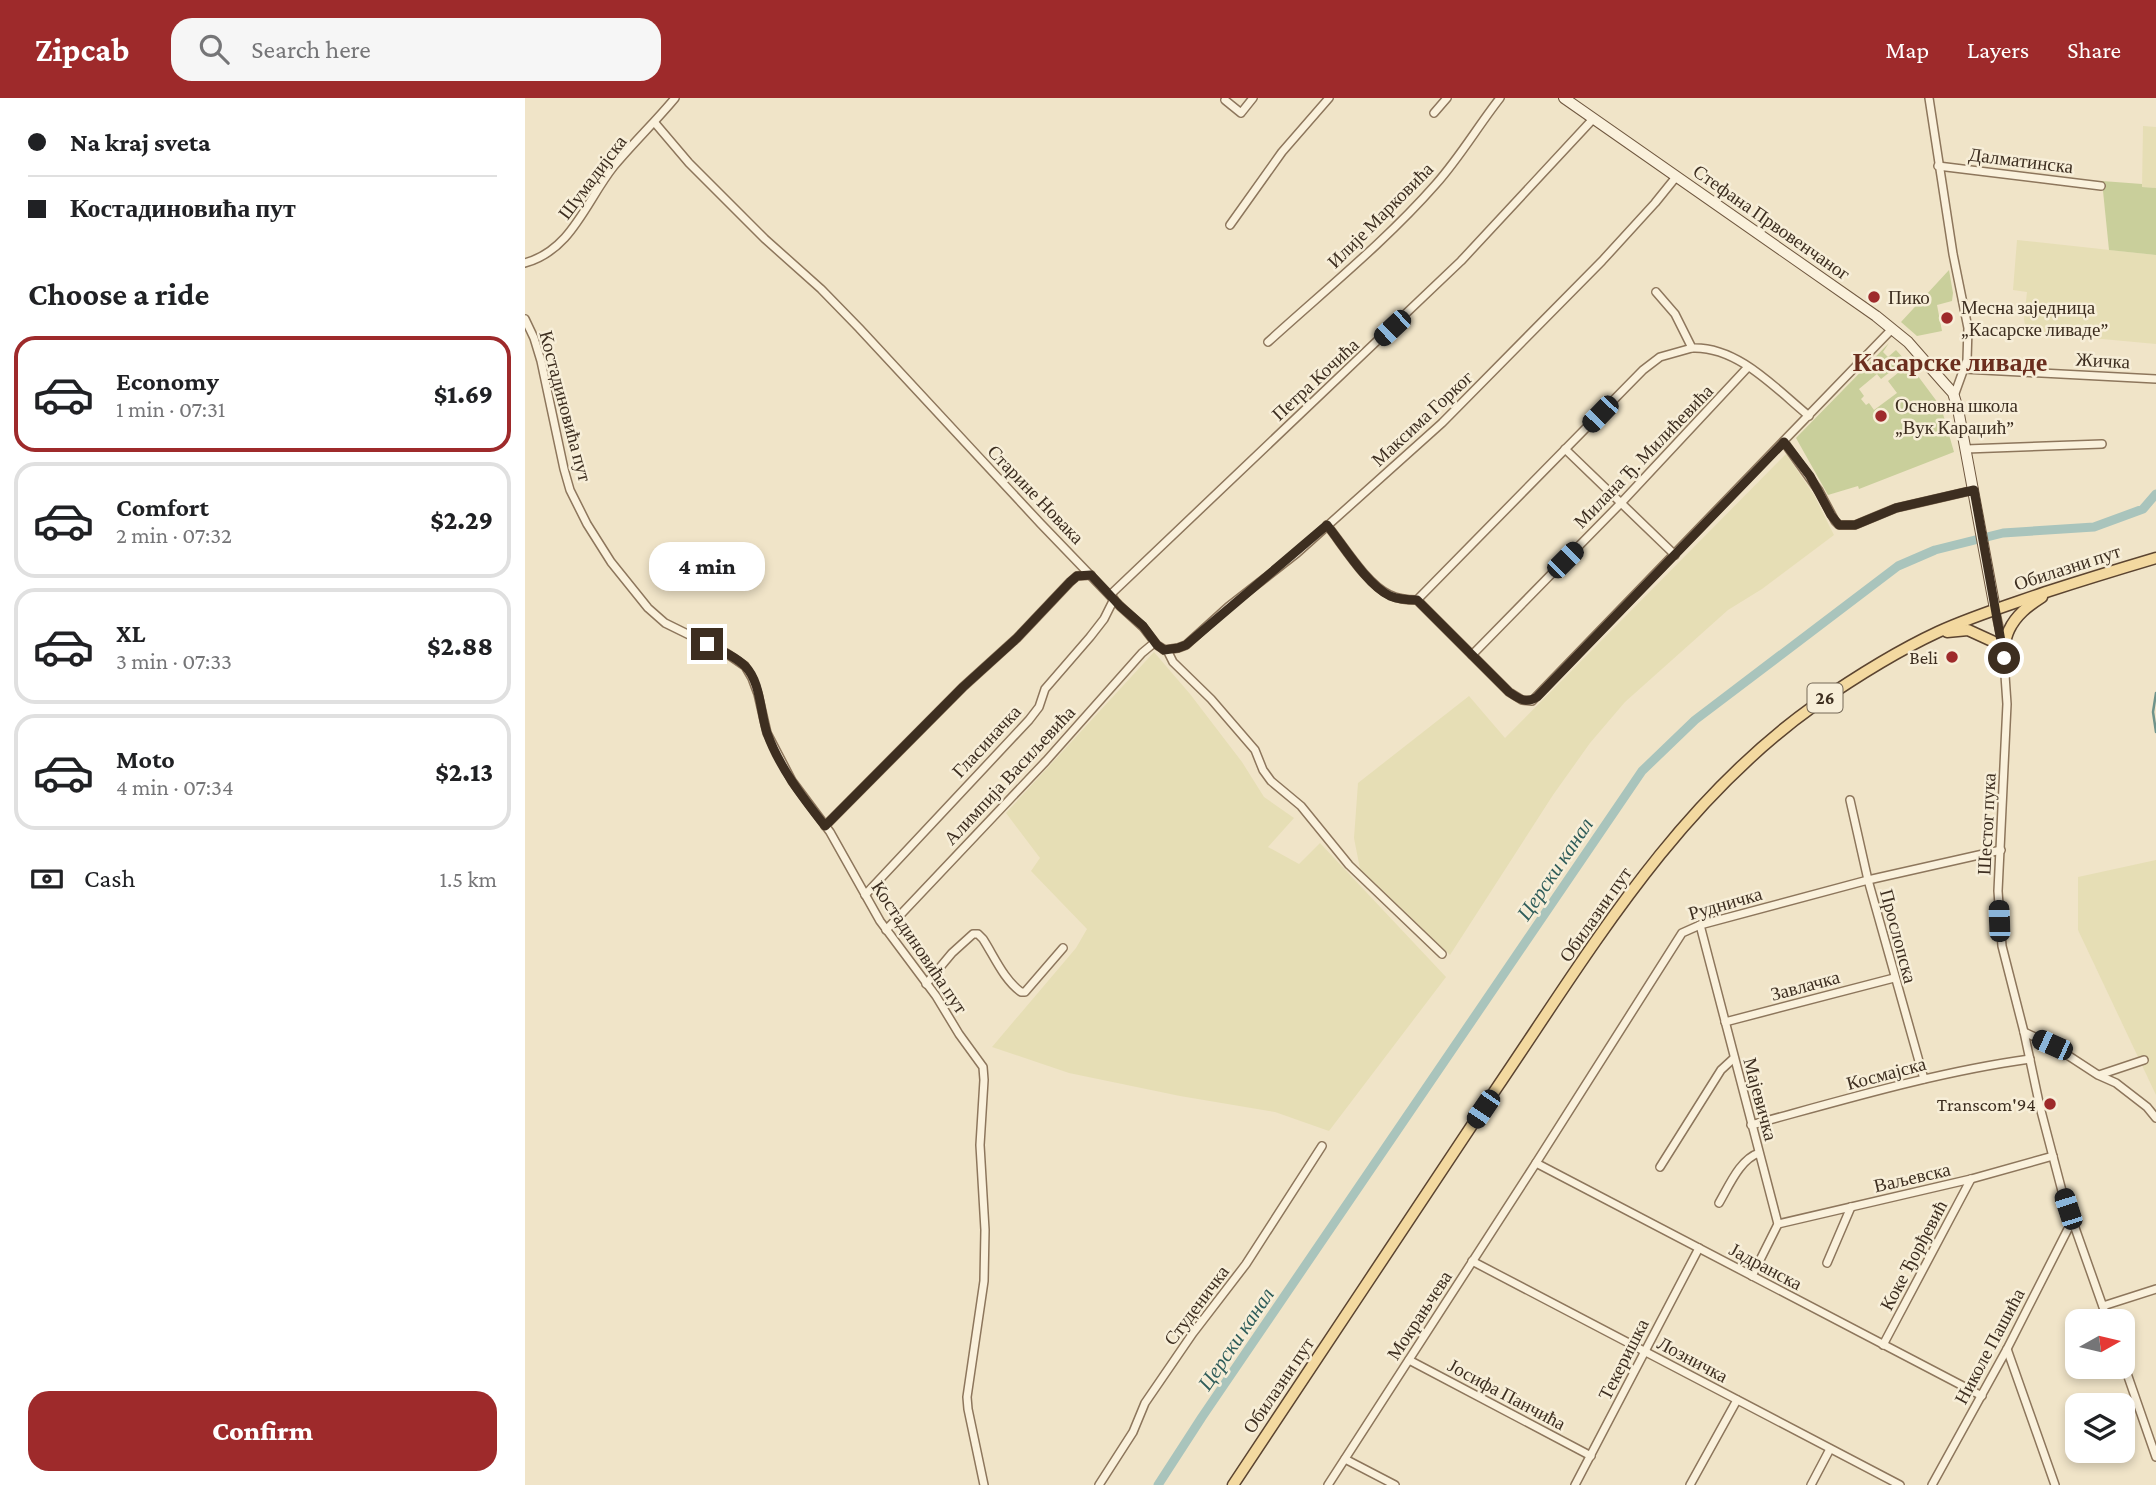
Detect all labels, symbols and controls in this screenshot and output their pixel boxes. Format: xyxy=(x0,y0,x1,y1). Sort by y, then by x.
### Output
search box xyxy=(171,18,661,81)
icon: search xyxy=(195,30,233,68)
text: Zipcab xyxy=(35,31,129,68)
text: Search here xyxy=(251,35,371,64)
text: Map xyxy=(1885,36,1929,63)
text: Layers xyxy=(1967,36,2029,63)
text: Share xyxy=(2067,36,2121,63)
text: Na kraj sveta xyxy=(70,128,211,157)
street label: Шумадијска xyxy=(554,131,631,223)
street label: Далматинска xyxy=(1967,144,2075,177)
street label: Илије Марковића xyxy=(1323,158,1438,272)
street label: Стефана Првовенчаног xyxy=(1689,160,1854,285)
text: Костадиновића пут xyxy=(70,194,296,223)
text: Choose a ride xyxy=(28,276,209,312)
place label: Пико xyxy=(1888,287,1930,308)
marker: Пико xyxy=(1866,289,1882,305)
place label: Месна заједница „Касарске ливаде” xyxy=(1961,297,2108,340)
car xyxy=(1370,306,1415,350)
marker: Месна заједница „Касарске ливаде” xyxy=(1939,310,1955,326)
street label: Костадиновића пут xyxy=(535,328,596,484)
street label: Петра Кочића xyxy=(1268,334,1363,425)
district label: Касарске ливаде xyxy=(1853,348,2047,377)
street label: Жичка xyxy=(2075,349,2131,372)
icon: car xyxy=(32,363,95,426)
street label: Максима Горког xyxy=(1367,366,1477,471)
text: Economy xyxy=(116,367,219,396)
text: $1.69 xyxy=(434,380,493,409)
street label: Милана Ђ. Милићевића xyxy=(1569,380,1718,532)
car xyxy=(1578,392,1623,436)
place label: Основна школа „Вук Караџић” xyxy=(1895,395,2019,438)
text: 1 min · 07:31 xyxy=(116,396,225,422)
marker: Основна школа „Вук Караџић” xyxy=(1873,408,1889,424)
street label: Старине Новака xyxy=(983,441,1088,548)
icon: car xyxy=(32,489,95,552)
text: Comfort xyxy=(116,493,209,522)
text: $2.29 xyxy=(430,506,493,535)
text: 2 min · 07:32 xyxy=(116,522,232,548)
car xyxy=(1543,538,1588,582)
street label: Обилазни пут xyxy=(2011,540,2124,595)
callout: 4 min xyxy=(649,542,765,592)
text: 4 min xyxy=(678,553,736,579)
icon: car xyxy=(32,615,95,678)
text: XL xyxy=(116,619,145,648)
route end xyxy=(691,628,723,660)
text: $2.88 xyxy=(427,632,493,661)
route start xyxy=(1988,642,2020,674)
place label: Beli xyxy=(1909,647,1938,668)
text: 3 min · 07:33 xyxy=(116,648,232,674)
marker: Beli xyxy=(1944,649,1960,665)
road number: 26 xyxy=(1807,684,1843,712)
street label: Алимпија Васиљевића xyxy=(940,701,1080,849)
street label: Гласиначка xyxy=(948,701,1025,782)
icon: car xyxy=(32,741,95,804)
text: Moto xyxy=(116,745,175,774)
text: $2.13 xyxy=(435,758,493,787)
street label: Шестог пука xyxy=(1973,772,2000,876)
text: 4 min · 07:34 xyxy=(116,774,234,800)
water label: Церски канал xyxy=(1511,813,1598,926)
icon: cash xyxy=(28,860,66,898)
street label: Обилазни пут xyxy=(1555,862,1636,966)
text: Cash xyxy=(84,864,135,893)
text: 1.5 km xyxy=(439,866,497,892)
street label: Костадиновића пут xyxy=(867,877,972,1018)
street label: Рудничка xyxy=(1686,883,1765,924)
street label: Прослопска xyxy=(1876,887,1921,986)
car xyxy=(1988,900,2011,942)
street label: Завлачка xyxy=(1768,966,1843,1005)
car xyxy=(2029,1027,2076,1063)
street label: Космајска xyxy=(1844,1053,1929,1094)
street label: Мајевичка xyxy=(1739,1055,1782,1143)
car xyxy=(1463,1086,1504,1132)
place label: Transcom'94 xyxy=(1937,1094,2036,1115)
marker: Transcom'94 xyxy=(2042,1096,2058,1112)
street label: Ваљевска xyxy=(1872,1158,1953,1196)
car xyxy=(2052,1186,2085,1232)
street label: Коке Ђорђевић xyxy=(1876,1196,1951,1314)
street label: Јадранска xyxy=(1726,1239,1806,1295)
street label: Студеничка xyxy=(1160,1261,1233,1349)
street label: Мокрањчева xyxy=(1383,1266,1456,1364)
water label: Церски канал xyxy=(1192,1283,1279,1396)
street label: Николе Пашића xyxy=(1950,1284,2029,1408)
north arrow xyxy=(2065,1309,2135,1379)
map controls xyxy=(2065,1309,2135,1463)
street label: Текеришка xyxy=(1594,1315,1653,1403)
street label: Лозничка xyxy=(1654,1332,1732,1387)
street label: Обилазни пут xyxy=(1239,1333,1318,1437)
street label: Јосифа Панчића xyxy=(1444,1355,1570,1435)
button: Confirm xyxy=(28,1391,497,1471)
button: layers xyxy=(2065,1393,2135,1463)

